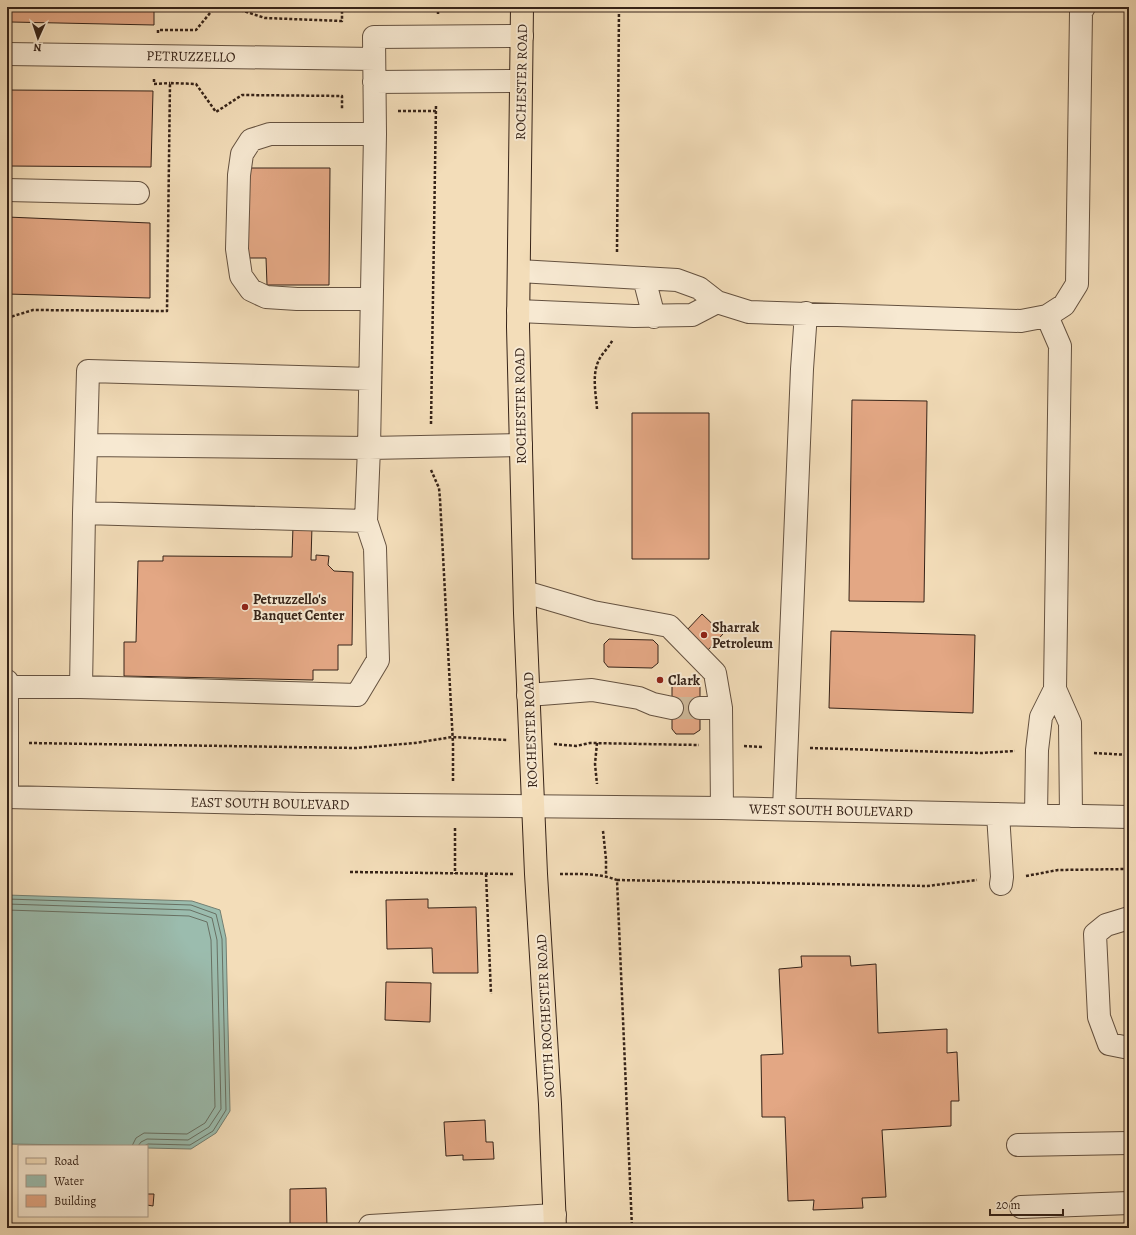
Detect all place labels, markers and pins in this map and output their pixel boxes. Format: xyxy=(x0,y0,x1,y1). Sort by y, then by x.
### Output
place label: Petruzzello's Banquet Center xyxy=(253,590,345,625)
marker: Petruzzello's Banquet Center xyxy=(240,602,250,612)
place label: Sharrak Petroleum xyxy=(712,618,773,653)
marker: Sharrak Petroleum xyxy=(699,630,709,640)
place label: Clark xyxy=(668,671,701,690)
marker: Clark xyxy=(655,675,665,685)

